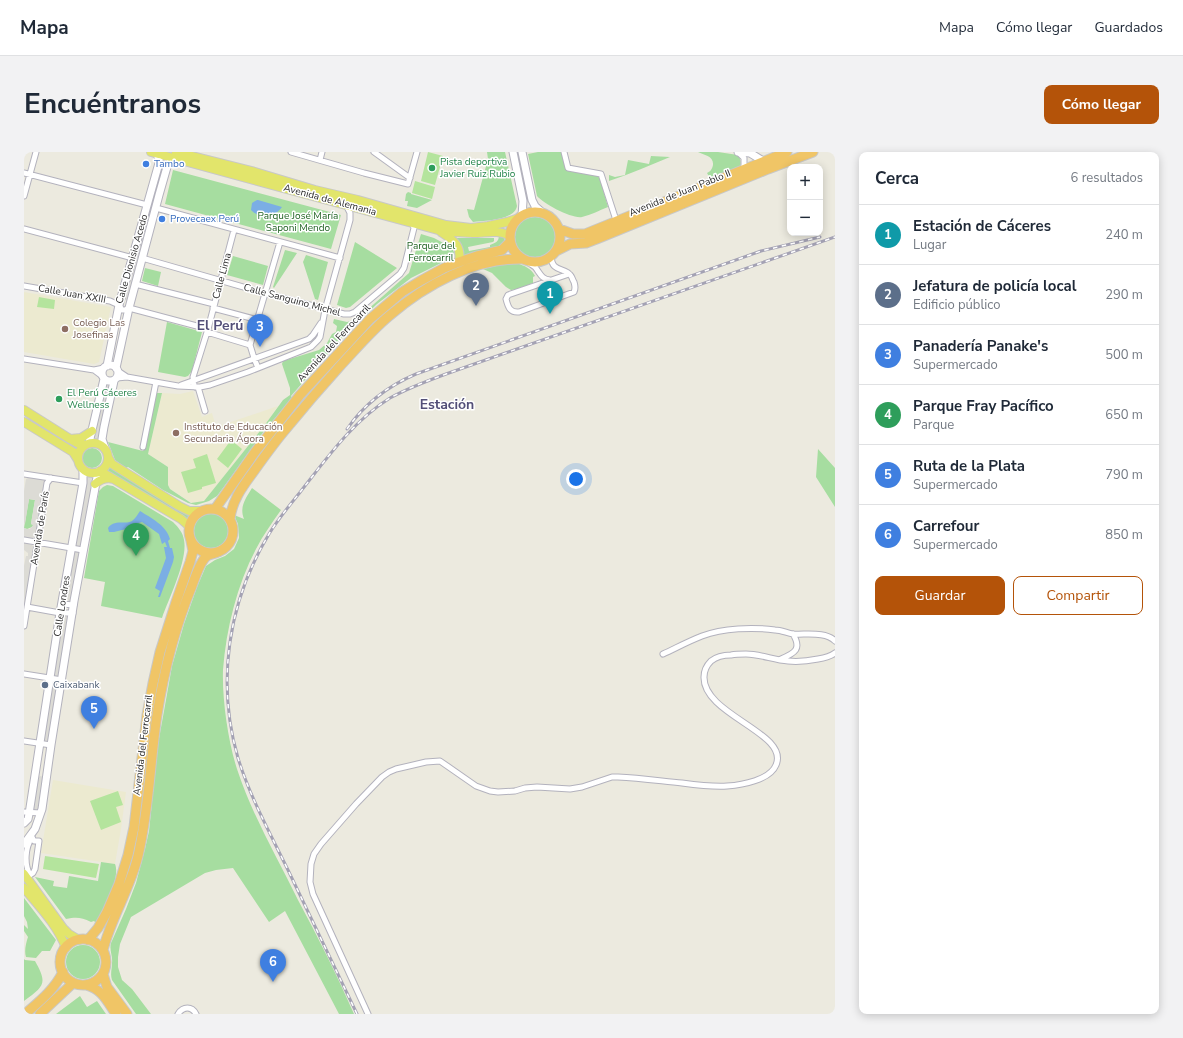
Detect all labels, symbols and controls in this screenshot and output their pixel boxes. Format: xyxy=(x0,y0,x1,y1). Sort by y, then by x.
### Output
text: Mapa xyxy=(20,15,69,41)
text: Mapa xyxy=(939,18,974,37)
text: Cómo llegar xyxy=(996,18,1072,37)
text: Guardados xyxy=(1094,18,1163,37)
text: Encuéntranos xyxy=(24,85,201,123)
button: Cómo llegar xyxy=(1044,85,1159,124)
place label: Pista deportiva Javier Ruiz Rubio xyxy=(439,155,516,181)
place label: Tambo xyxy=(154,157,185,171)
marker: Tambo xyxy=(141,159,151,169)
marker: Pista deportiva Javier Ruiz Rubio xyxy=(427,163,437,173)
map controls xyxy=(787,164,823,236)
button: + xyxy=(787,164,823,200)
street label: Avenida de Juan Pablo II xyxy=(627,166,733,220)
text: Cerca xyxy=(875,167,919,190)
text: 6 resultados xyxy=(1071,169,1143,187)
street label: Avenida de Alemania xyxy=(282,181,378,219)
button: − xyxy=(787,200,823,236)
park label: Parque José María Saponi Mendo xyxy=(258,209,338,235)
street label: Calle Dionisio Acedo xyxy=(112,212,152,305)
place label: Provecaex Perú xyxy=(170,212,239,226)
marker: Provecaex Perú xyxy=(157,214,167,224)
text: Estación de Cáceres xyxy=(913,216,1051,236)
text: 1 xyxy=(884,226,892,244)
text: 240 m xyxy=(1105,226,1143,244)
text: Lugar xyxy=(913,236,946,254)
park label: Parque del Ferrocarril xyxy=(407,239,455,265)
street label: Calle Lima xyxy=(209,251,235,301)
pin: 2 xyxy=(463,273,489,306)
text: Jefatura de policía local xyxy=(913,276,1077,296)
street label: Calle Sanguino Michel xyxy=(242,280,342,320)
street label: Calle Juan XXIII xyxy=(37,281,107,307)
pin: 1 xyxy=(537,281,563,314)
text: 2 xyxy=(884,286,892,304)
text: 290 m xyxy=(1105,286,1143,304)
text: Edificio público xyxy=(913,296,1000,314)
street label: Avenida del Ferrocarril xyxy=(294,301,374,385)
pin: 3 xyxy=(247,314,273,347)
place label: Colegio Las Josefinas xyxy=(72,316,125,342)
district label: El Perú xyxy=(197,316,243,335)
marker: Colegio Las Josefinas xyxy=(60,324,70,334)
text: Panadería Panake's xyxy=(913,336,1048,356)
text: 3 xyxy=(884,346,892,364)
text: 500 m xyxy=(1105,346,1143,364)
text: Supermercado xyxy=(913,356,998,374)
place label: El Perú Cáceres Wellness xyxy=(67,386,137,412)
marker: El Perú Cáceres Wellness xyxy=(54,394,64,404)
district label: Estación xyxy=(420,395,474,414)
text: Parque Fray Pacífico xyxy=(913,396,1054,416)
text: 4 xyxy=(884,406,892,424)
text: 650 m xyxy=(1105,406,1143,424)
text: Parque xyxy=(913,416,954,434)
place label: Instituto de Educación Secundaria Ágora xyxy=(184,420,283,446)
marker: Instituto de Educación Secundaria Ágora xyxy=(171,428,181,438)
text: Ruta de la Plata xyxy=(913,456,1025,476)
text: 5 xyxy=(884,466,892,484)
text: 790 m xyxy=(1105,466,1143,484)
your location xyxy=(566,469,586,489)
text: Supermercado xyxy=(913,476,998,494)
street label: Avenida de París xyxy=(27,490,53,566)
text: Carrefour xyxy=(913,516,979,536)
pin: 4 xyxy=(123,523,149,556)
text: 6 xyxy=(884,526,892,544)
text: 850 m xyxy=(1105,526,1143,544)
text: Supermercado xyxy=(913,536,998,554)
street label: Calle Londres xyxy=(50,574,74,638)
button: Guardar xyxy=(875,576,1005,615)
button: Compartir xyxy=(1013,576,1143,615)
place label: Caixabank xyxy=(53,678,101,692)
marker: Caixabank xyxy=(40,680,50,690)
street label: Avenida del Ferrocarril xyxy=(130,694,156,796)
pin: 5 xyxy=(81,696,107,729)
pin: 6 xyxy=(260,949,286,982)

